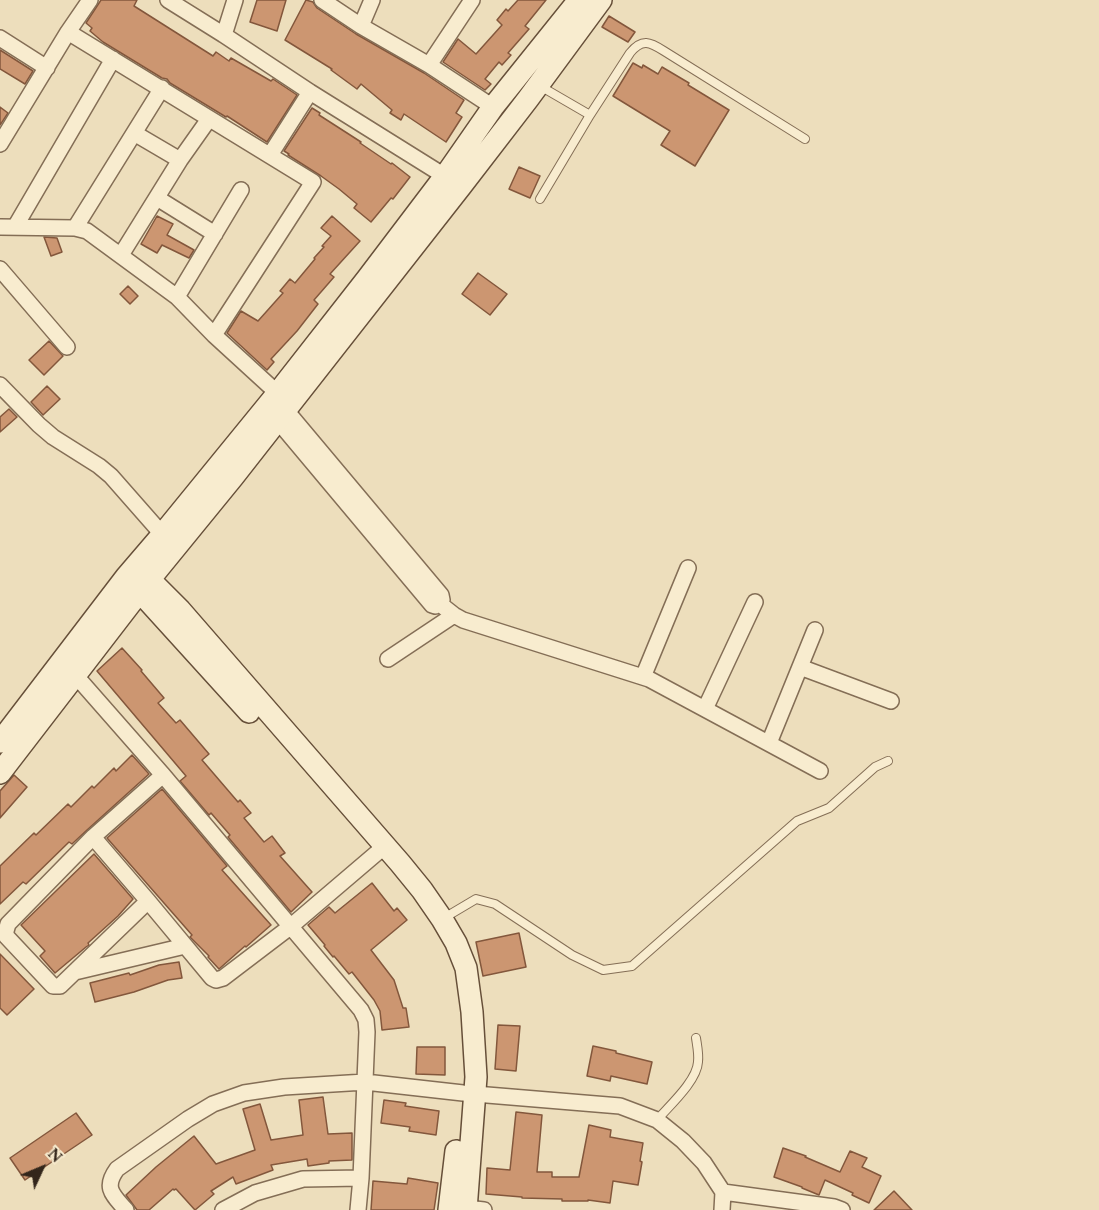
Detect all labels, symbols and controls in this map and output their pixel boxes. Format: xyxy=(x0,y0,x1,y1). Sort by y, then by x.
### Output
north arrow xyxy=(12,1138,72,1198)
text: N xyxy=(42,1142,68,1169)

